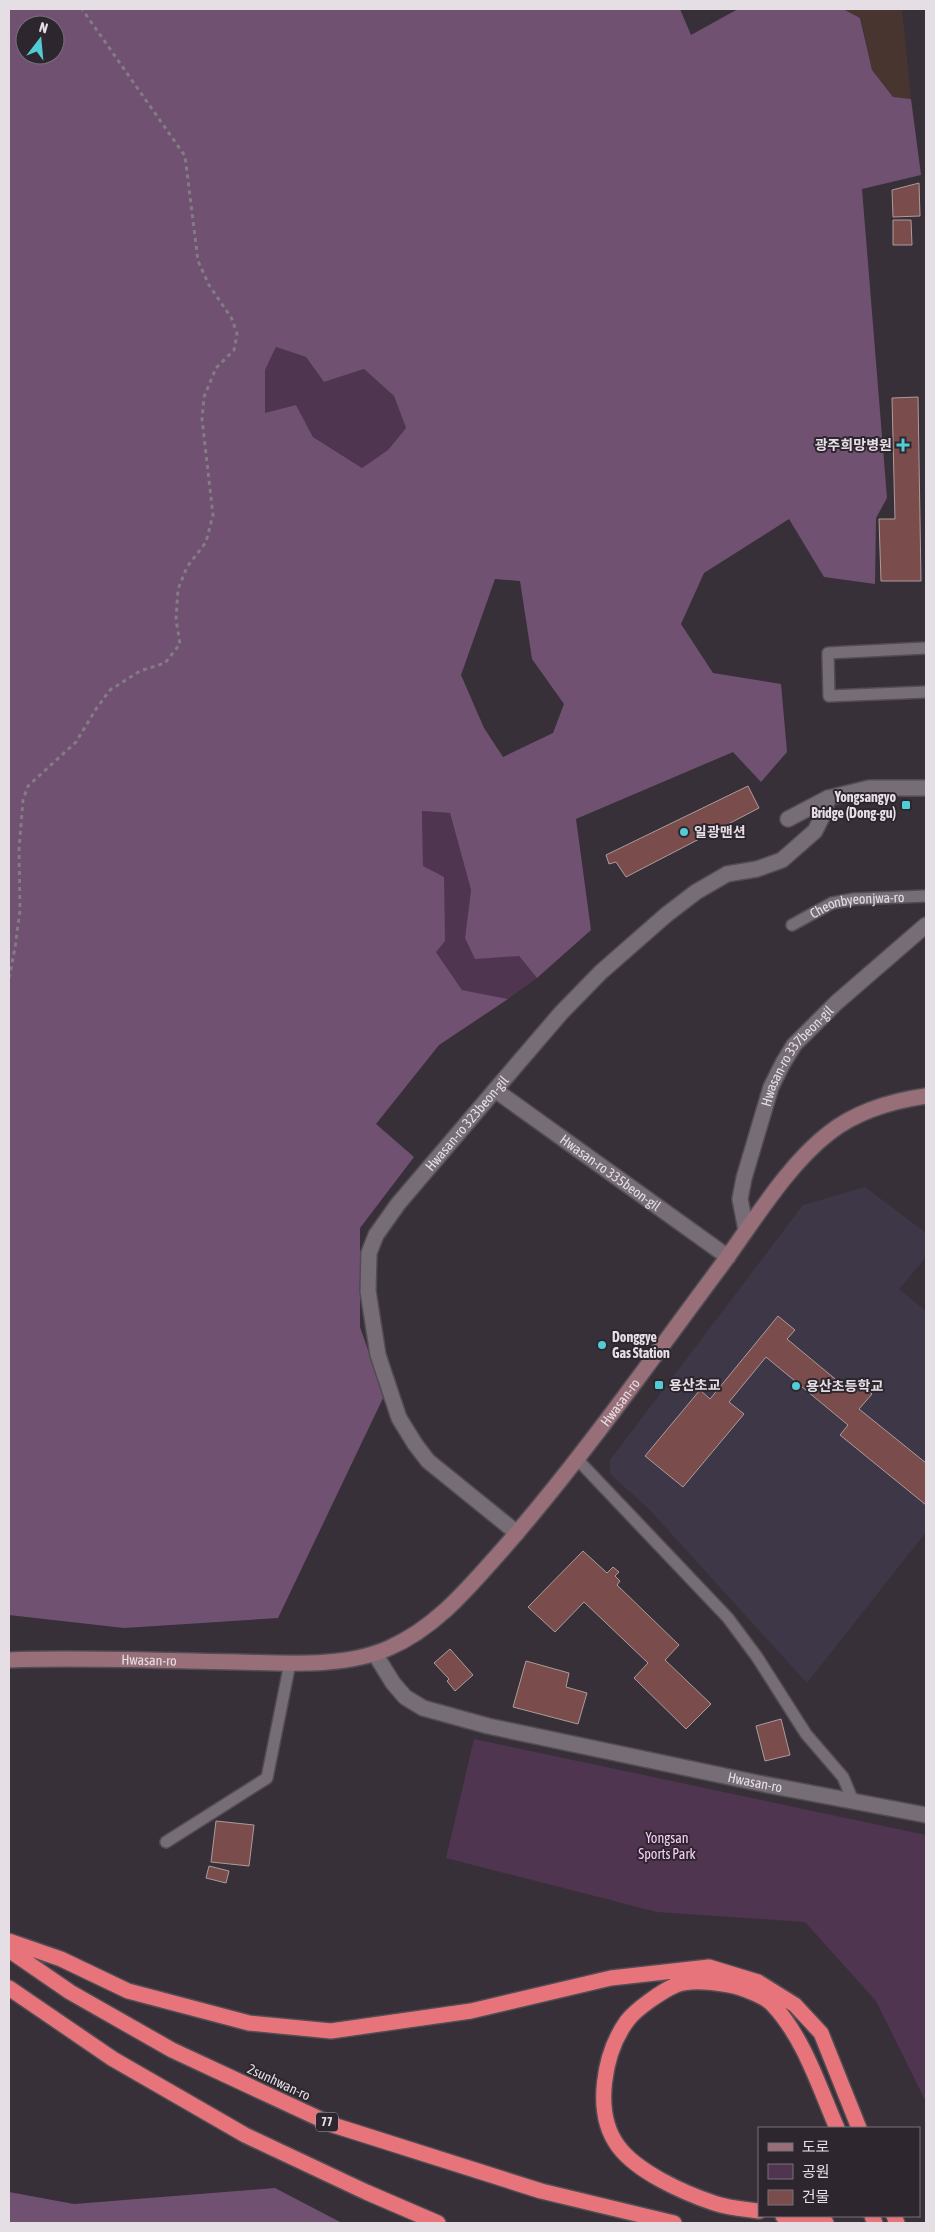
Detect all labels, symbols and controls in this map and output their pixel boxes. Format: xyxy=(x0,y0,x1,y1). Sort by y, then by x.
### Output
north arrow xyxy=(15,15,65,65)
text: N xyxy=(37,19,50,36)
place label: 광주희망병원 xyxy=(815,437,892,453)
marker: 광주희망병원 xyxy=(896,438,910,452)
place label: Yongsangyo Bridge (Dong-gu) xyxy=(811,789,896,821)
marker: Yongsangyo Bridge (Dong-gu) xyxy=(900,799,912,811)
place label: 일광맨션 xyxy=(694,824,746,840)
marker: 일광맨션 xyxy=(678,826,690,838)
street label: Cheonbyeonjwa-ro xyxy=(807,889,905,922)
street label: Hwasan-ro 337beon-gil xyxy=(758,1002,837,1108)
street label: Hwasan-ro 323beon-gil xyxy=(422,1072,512,1174)
street label: Hwasan-ro 335beon-gil xyxy=(557,1131,664,1214)
place label: Donggye Gas Station xyxy=(612,1329,670,1361)
marker: Donggye Gas Station xyxy=(596,1339,608,1351)
street label: Hwasan-ro xyxy=(597,1375,643,1429)
place label: 용산초교 xyxy=(669,1377,721,1393)
place label: 용산초등학교 xyxy=(806,1378,883,1394)
marker: 용산초교 xyxy=(653,1379,665,1391)
marker: 용산초등학교 xyxy=(790,1380,802,1392)
street label: Hwasan-ro xyxy=(121,1651,177,1669)
street label: Hwasan-ro xyxy=(726,1769,784,1795)
park label: Yongsan Sports Park xyxy=(638,1830,696,1862)
street label: 2sunhwan-ro xyxy=(245,2060,313,2104)
road number: 77 xyxy=(316,2112,338,2132)
legend xyxy=(758,2127,920,2217)
text: 도로 xyxy=(802,2138,830,2155)
text: 공원 xyxy=(802,2163,830,2180)
text: 건물 xyxy=(802,2188,830,2205)

